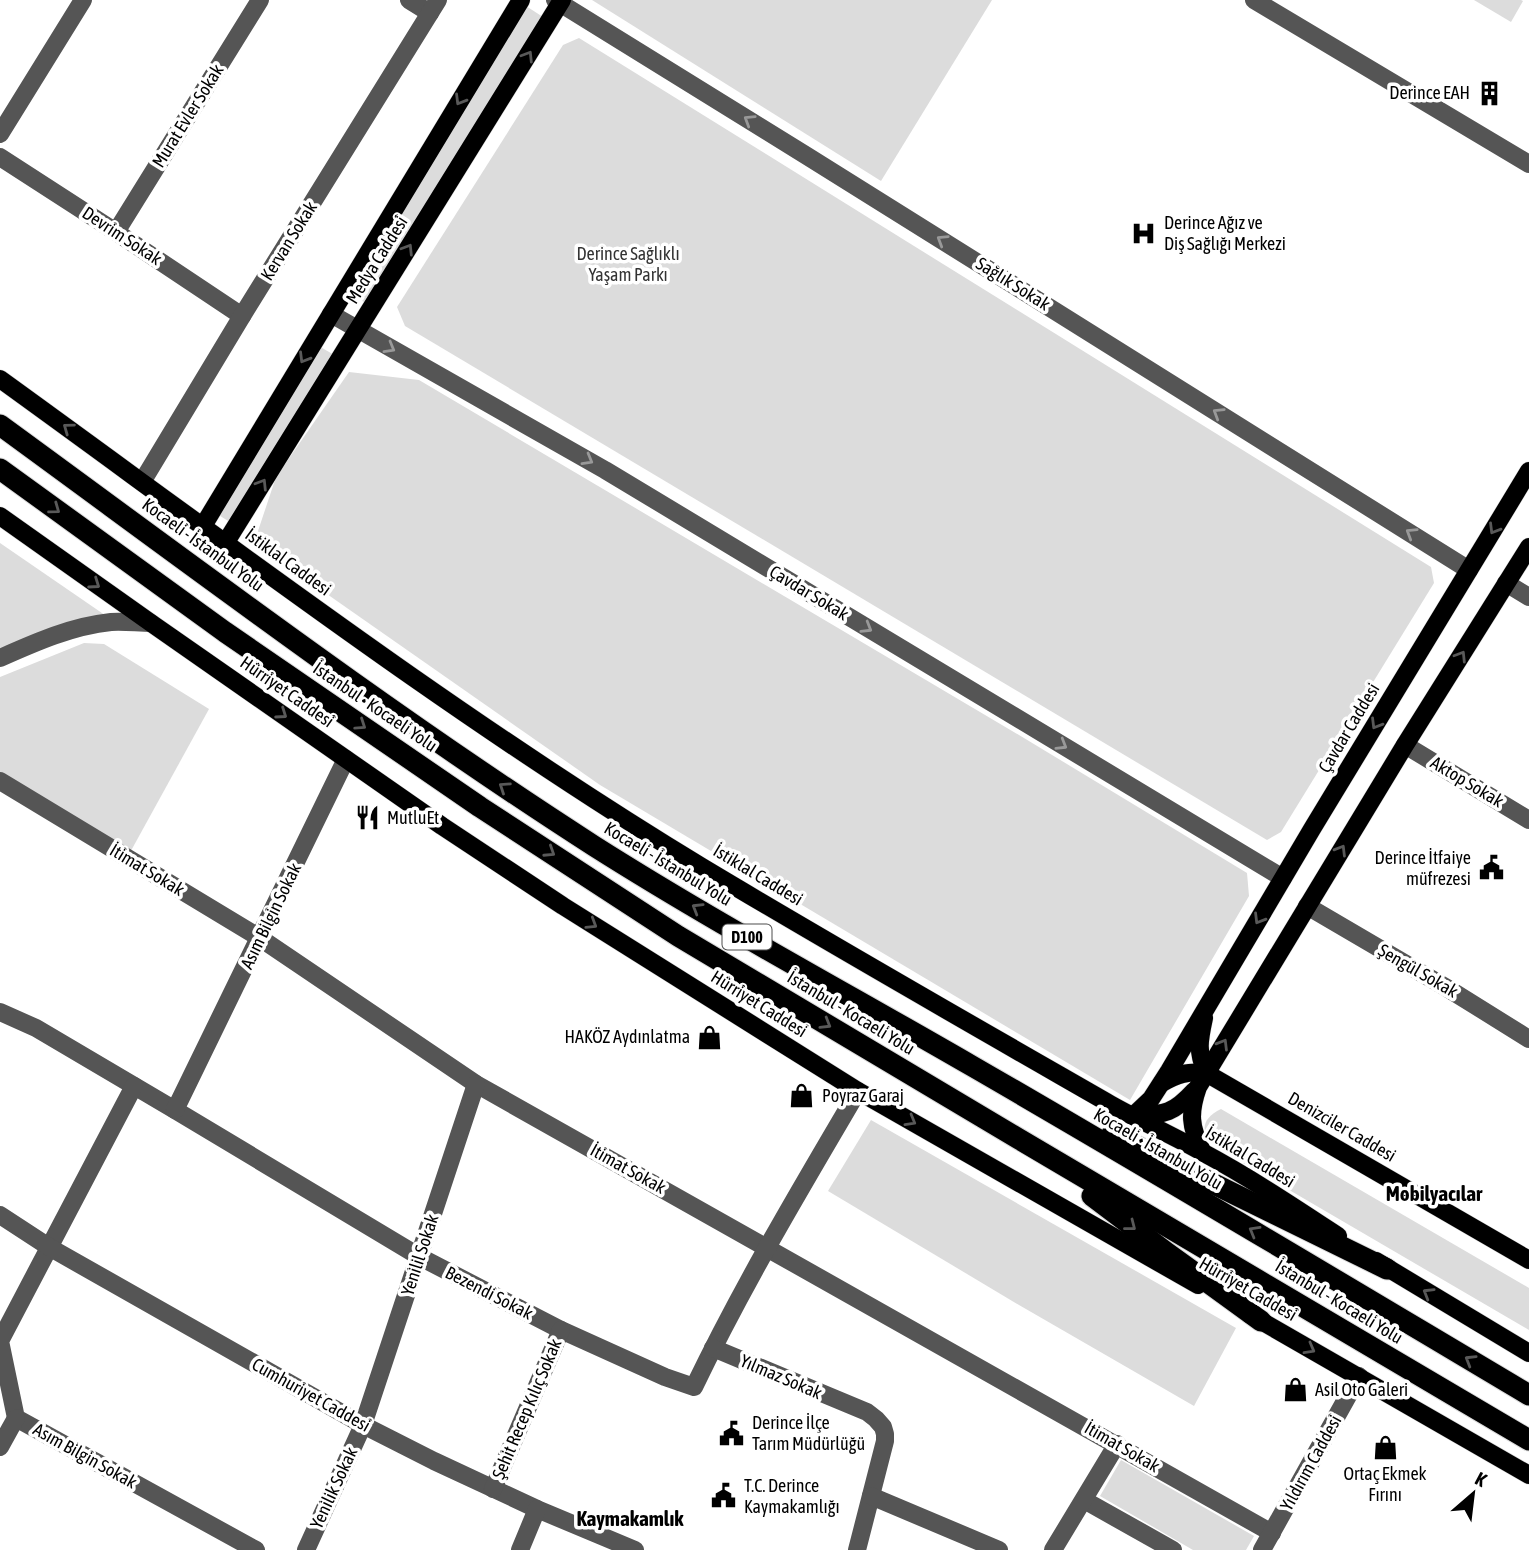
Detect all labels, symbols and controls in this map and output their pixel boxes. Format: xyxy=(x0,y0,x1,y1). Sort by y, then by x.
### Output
one-way arrow xyxy=(519,51,532,64)
street label: Murat Evler Sokak xyxy=(148,60,228,171)
building icon: Derince EAH xyxy=(1476,79,1504,107)
place label: Derince EAH xyxy=(1389,82,1470,103)
one-way arrow xyxy=(455,93,468,106)
one-way arrow xyxy=(744,115,757,128)
street label: Kervan Sokak xyxy=(256,197,321,284)
street label: Devrim Sokak xyxy=(79,202,166,269)
street label: Medya Caddesi xyxy=(341,212,412,307)
place label: Derince Ağız ve Diş Sağlığı Merkezi xyxy=(1164,212,1286,254)
hospital icon: Derince Ağız ve Diş Sağlığı Merkezi xyxy=(1130,219,1158,247)
one-way arrow xyxy=(937,236,950,249)
park label: Derince Sağlıklı Yaşam Parkı xyxy=(576,243,680,285)
one-way arrow xyxy=(399,244,412,257)
street label: Sağlık Sokak xyxy=(972,253,1054,315)
one-way arrow xyxy=(383,340,396,353)
one-way arrow xyxy=(300,350,313,363)
one-way arrow xyxy=(1213,408,1226,421)
one-way arrow xyxy=(63,424,76,437)
one-way arrow xyxy=(580,452,593,465)
one-way arrow xyxy=(254,479,267,492)
street label: Kocaeli - İstanbul Yolu xyxy=(138,493,268,596)
one-way arrow xyxy=(47,501,60,513)
one-way arrow xyxy=(1489,521,1502,534)
street label: İstiklal Caddesi xyxy=(241,523,335,600)
one-way arrow xyxy=(1406,529,1419,542)
street label: Çavdar Sokak xyxy=(766,561,853,624)
one-way arrow xyxy=(87,576,100,588)
one-way arrow xyxy=(859,620,872,633)
one-way arrow xyxy=(1452,651,1465,664)
street label: Hürriyet Caddesi xyxy=(237,652,338,732)
street label: İstanbul - Kocaeli Yolu xyxy=(309,657,441,756)
street label: Çavdar Caddesi xyxy=(1314,679,1383,776)
one-way arrow xyxy=(274,706,287,718)
one-way arrow xyxy=(1371,716,1384,729)
one-way arrow xyxy=(353,717,366,729)
one-way arrow xyxy=(1054,737,1067,750)
street label: Aktop Sokak xyxy=(1427,752,1508,812)
one-way arrow xyxy=(499,783,512,795)
restaurant icon: MutluEt xyxy=(353,804,381,832)
place label: MutluEt xyxy=(387,807,439,828)
street label: Kocaeli - İstanbul Yolu xyxy=(601,817,736,910)
street label: İtimat Sokak xyxy=(106,839,188,900)
street label: İstiklal Caddesi xyxy=(710,840,807,910)
one-way arrow xyxy=(542,844,555,857)
one-way arrow xyxy=(1333,844,1346,857)
place label: Derince İtfaiye müfrezesi xyxy=(1375,847,1471,889)
public building icon: Derince İtfaiye müfrezesi xyxy=(1477,854,1505,882)
street label: Asım Bilgin Sokak xyxy=(236,859,305,972)
one-way arrow xyxy=(691,904,704,917)
one-way arrow xyxy=(1254,911,1267,924)
one-way arrow xyxy=(584,916,597,929)
road number: D100 xyxy=(722,925,772,950)
street label: Şengül Sokak xyxy=(1375,939,1462,1002)
street label: Hürriyet Caddesi xyxy=(707,966,811,1041)
street label: İstanbul - Kocaeli Yolu xyxy=(784,966,919,1059)
one-way arrow xyxy=(818,1016,831,1029)
shop icon: HAKÖZ Aydınlatma xyxy=(696,1023,724,1051)
place label: HAKÖZ Aydınlatma xyxy=(565,1026,690,1047)
one-way arrow xyxy=(1215,1039,1228,1052)
shop icon: Poyraz Garaj xyxy=(788,1082,816,1110)
place label: Poyraz Garaj xyxy=(822,1085,904,1106)
street label: Denizciler Caddesi xyxy=(1285,1087,1400,1166)
street label: Kocaeli - İstanbul Yolu xyxy=(1090,1103,1226,1194)
one-way arrow xyxy=(903,1113,916,1126)
street label: İstiklal Caddesi xyxy=(1202,1122,1299,1192)
street label: İtimat Sokak xyxy=(587,1139,670,1198)
district label: Mobilyacılar xyxy=(1386,1181,1483,1205)
street label: Yenilil Sokak xyxy=(397,1211,443,1298)
one-way arrow xyxy=(1123,1217,1136,1230)
one-way arrow xyxy=(1248,1227,1261,1240)
street label: Hürriyet Caddesi xyxy=(1196,1252,1301,1325)
street label: İstanbul - Kocaeli Yolu xyxy=(1272,1255,1407,1348)
street label: Bezendi Sokak xyxy=(442,1262,537,1324)
one-way arrow xyxy=(1423,1288,1436,1301)
street label: Şehit Recep Kılıç Sokak xyxy=(487,1335,566,1482)
one-way arrow xyxy=(1303,1341,1316,1354)
street label: Yılmaz Sokak xyxy=(737,1350,825,1403)
street label: Cumhuriyet Caddesi xyxy=(248,1353,374,1436)
one-way arrow xyxy=(1465,1355,1478,1368)
shop icon: Asil Oto Galeri xyxy=(1281,1376,1309,1404)
place label: Asil Oto Galeri xyxy=(1315,1379,1408,1400)
street label: Yıldırım Caddesi xyxy=(1276,1411,1345,1514)
place label: Derince İlçe Tarım Müdürlüğü xyxy=(752,1412,865,1454)
street label: İtimat Sokak xyxy=(1081,1417,1164,1476)
street label: Asım Bilgin Sokak xyxy=(30,1418,141,1493)
public building icon: Derince İlçe Tarım Müdürlüğü xyxy=(718,1419,746,1447)
shop icon: Ortaç Ekmek Fırını xyxy=(1371,1433,1399,1461)
street label: Yenilik Sokak xyxy=(306,1444,362,1532)
north arrow xyxy=(1438,1459,1508,1529)
place label: Ortaç Ekmek Fırını xyxy=(1344,1463,1427,1505)
text: K xyxy=(1472,1467,1491,1491)
place label: T.C. Derince Kaymakamlığı xyxy=(744,1475,840,1517)
public building icon: T.C. Derince Kaymakamlığı xyxy=(710,1482,738,1510)
district label: Kaymakamlık xyxy=(577,1506,684,1530)

